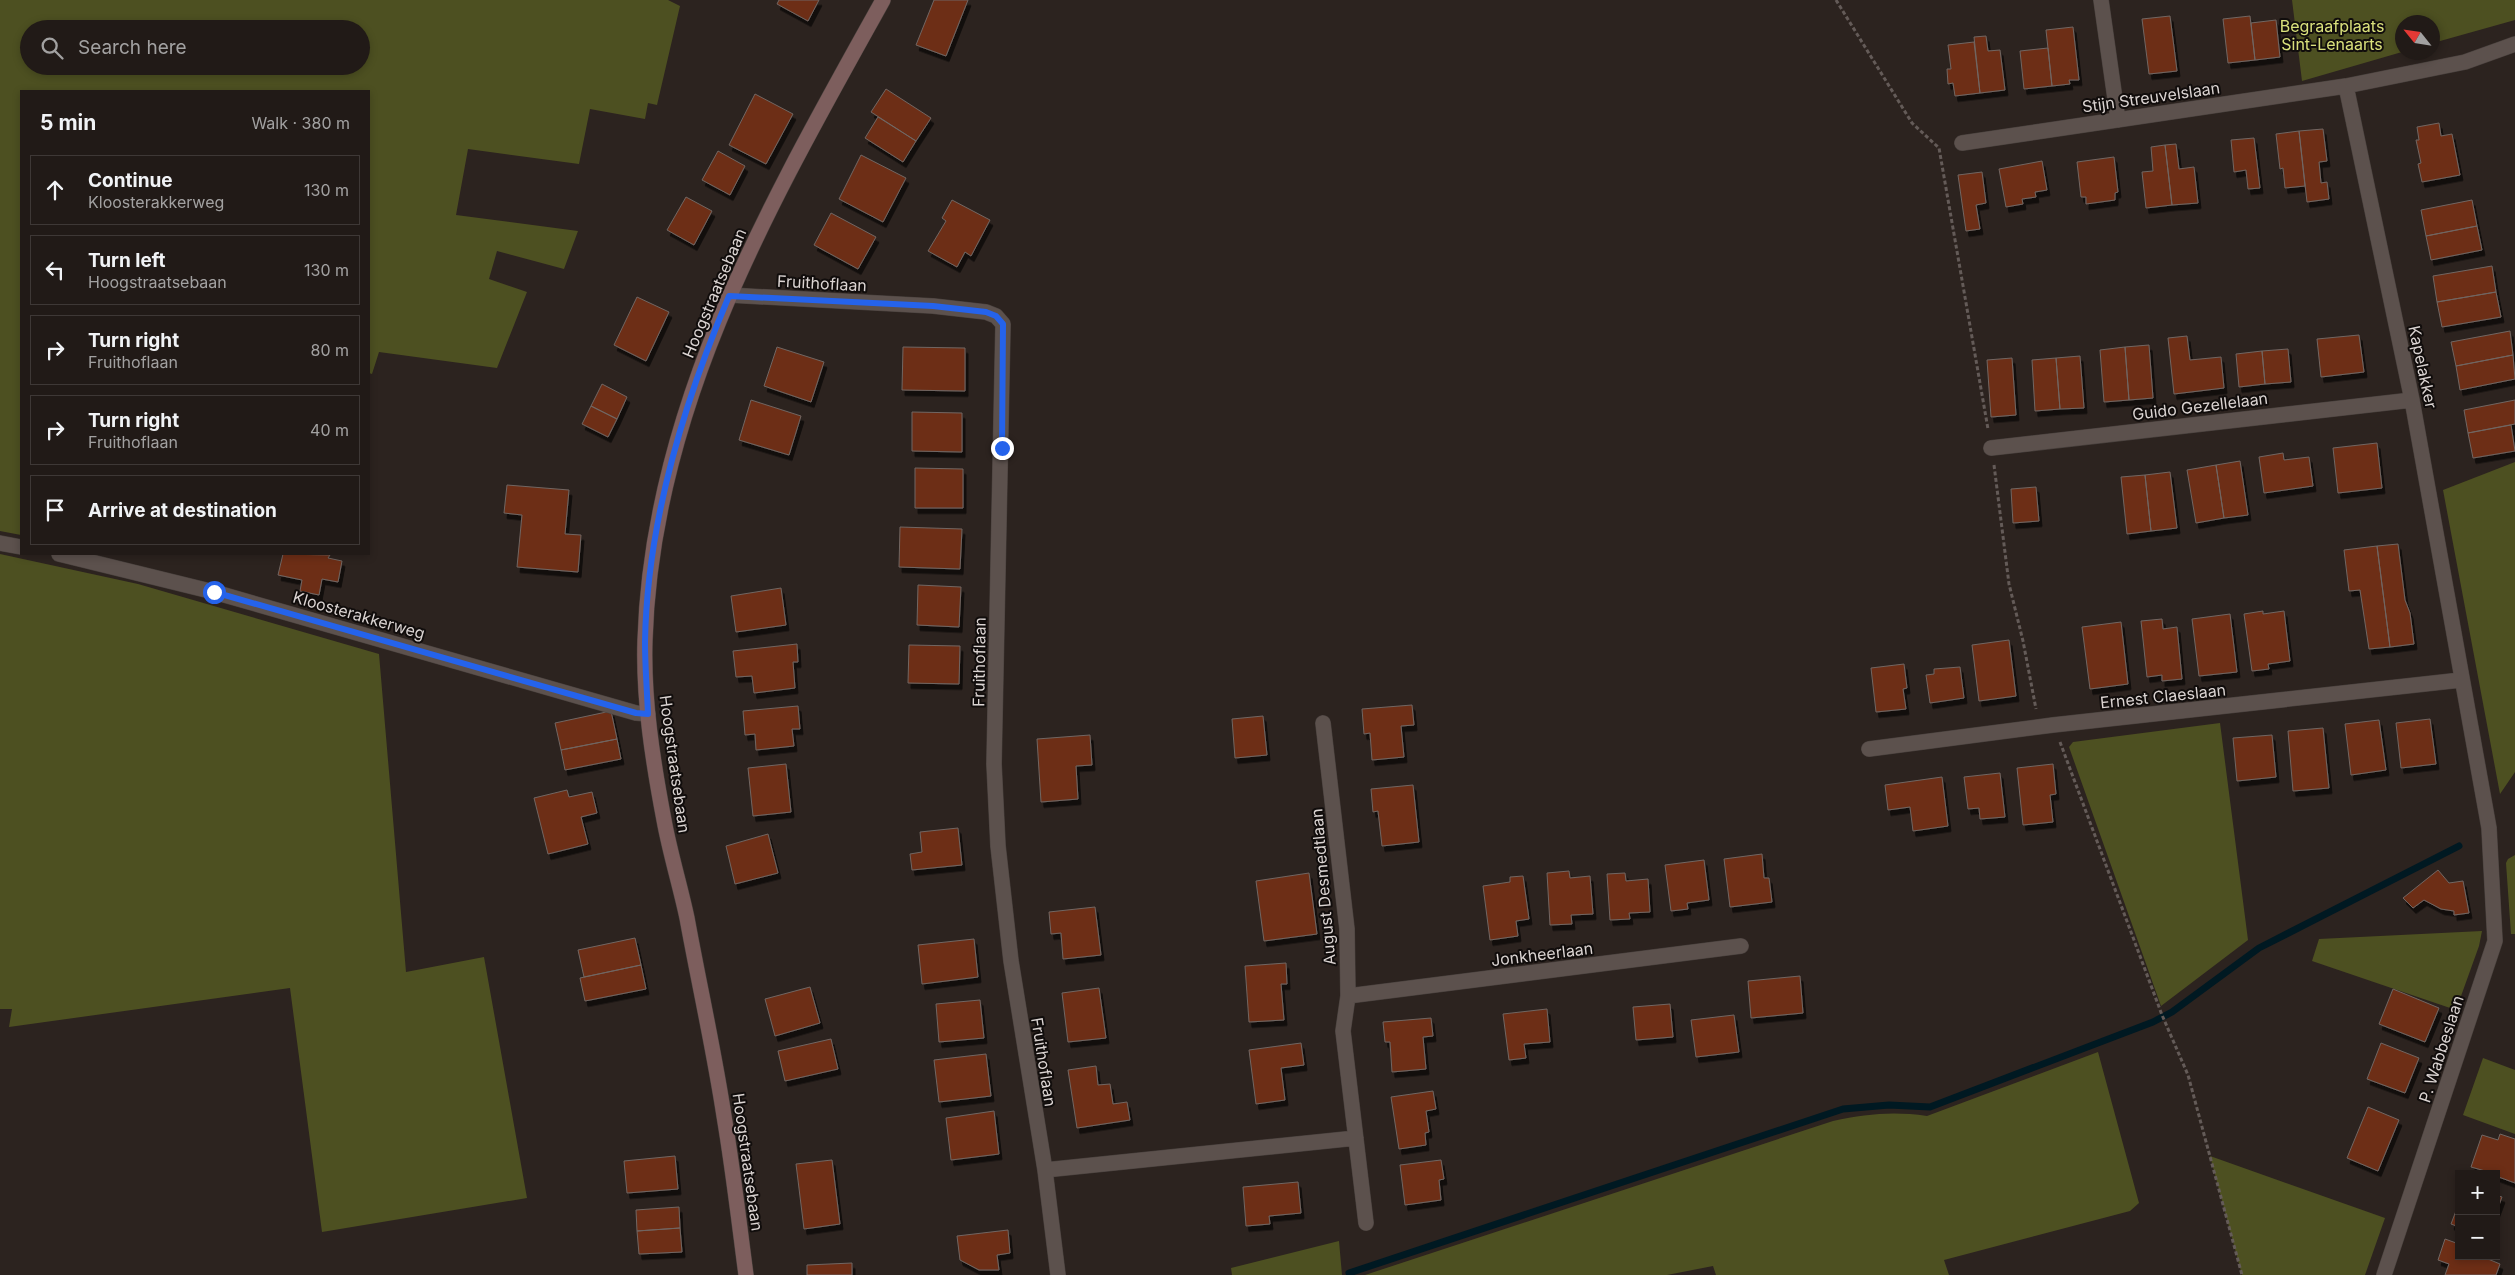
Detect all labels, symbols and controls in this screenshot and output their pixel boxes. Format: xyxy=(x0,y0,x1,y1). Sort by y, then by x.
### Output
north arrow xyxy=(2395,15,2440,60)
park label: Begraafplaats Sint-Lenaarts xyxy=(2280,16,2384,54)
search box xyxy=(20,20,370,75)
icon: search xyxy=(38,34,66,62)
text: Search here xyxy=(78,36,187,59)
street label: Stijn Streuvelslaan xyxy=(2081,77,2221,117)
text: 5 min xyxy=(40,110,96,135)
text: Walk · 380 m xyxy=(251,113,350,133)
text: Continue xyxy=(88,169,173,192)
icon: ahead xyxy=(41,176,69,204)
text: 130 m xyxy=(304,180,349,200)
text: Kloosterakkerweg xyxy=(88,192,224,212)
street label: Hoogstraatsebaan xyxy=(678,225,750,361)
text: Turn left xyxy=(88,249,166,272)
icon: left xyxy=(41,256,69,284)
text: 130 m xyxy=(304,260,349,280)
street label: Fruithoflaan xyxy=(777,271,867,295)
text: Hoogstraatsebaan xyxy=(88,272,227,292)
street label: Kapelakker xyxy=(2404,324,2442,410)
text: Turn right xyxy=(88,329,179,352)
icon: right xyxy=(41,336,69,364)
text: 80 m xyxy=(310,340,349,360)
text: Fruithoflaan xyxy=(88,352,178,372)
street label: Guido Gezellelaan xyxy=(2131,388,2269,424)
text: Turn right xyxy=(88,409,179,432)
icon: right xyxy=(41,416,69,444)
text: 40 m xyxy=(310,420,349,440)
text: Fruithoflaan xyxy=(88,432,178,452)
route end xyxy=(991,437,1014,460)
icon: arrive xyxy=(41,496,69,524)
text: Arrive at destination xyxy=(88,499,277,522)
route start xyxy=(203,581,226,604)
street label: Kloosterakkerweg xyxy=(291,587,427,643)
street label: Fruithoflaan xyxy=(968,617,990,707)
street label: Ernest Claeslaan xyxy=(2099,679,2227,713)
street label: Hoogstraatsebaan xyxy=(655,694,695,834)
street label: August Desmedtlaan xyxy=(1306,808,1340,966)
street label: Jonkheerlaan xyxy=(1490,938,1594,970)
street label: P. Wabbeslaan xyxy=(2414,993,2468,1105)
street label: Fruithoflaan xyxy=(1027,1016,1061,1108)
street label: Hoogstraatsebaan xyxy=(728,1092,768,1232)
map controls xyxy=(2455,1170,2500,1260)
button: + xyxy=(2455,1170,2500,1215)
button: − xyxy=(2455,1215,2500,1260)

